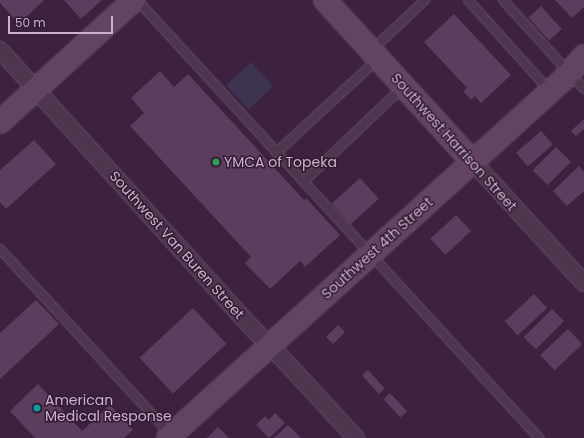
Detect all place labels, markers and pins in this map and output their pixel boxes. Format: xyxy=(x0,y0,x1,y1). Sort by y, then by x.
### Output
place label: YMCA of Topeka xyxy=(224,154,337,170)
marker: YMCA of Topeka xyxy=(211,157,221,167)
place label: American Medical Response xyxy=(45,392,172,424)
marker: American Medical Response xyxy=(32,403,42,413)

